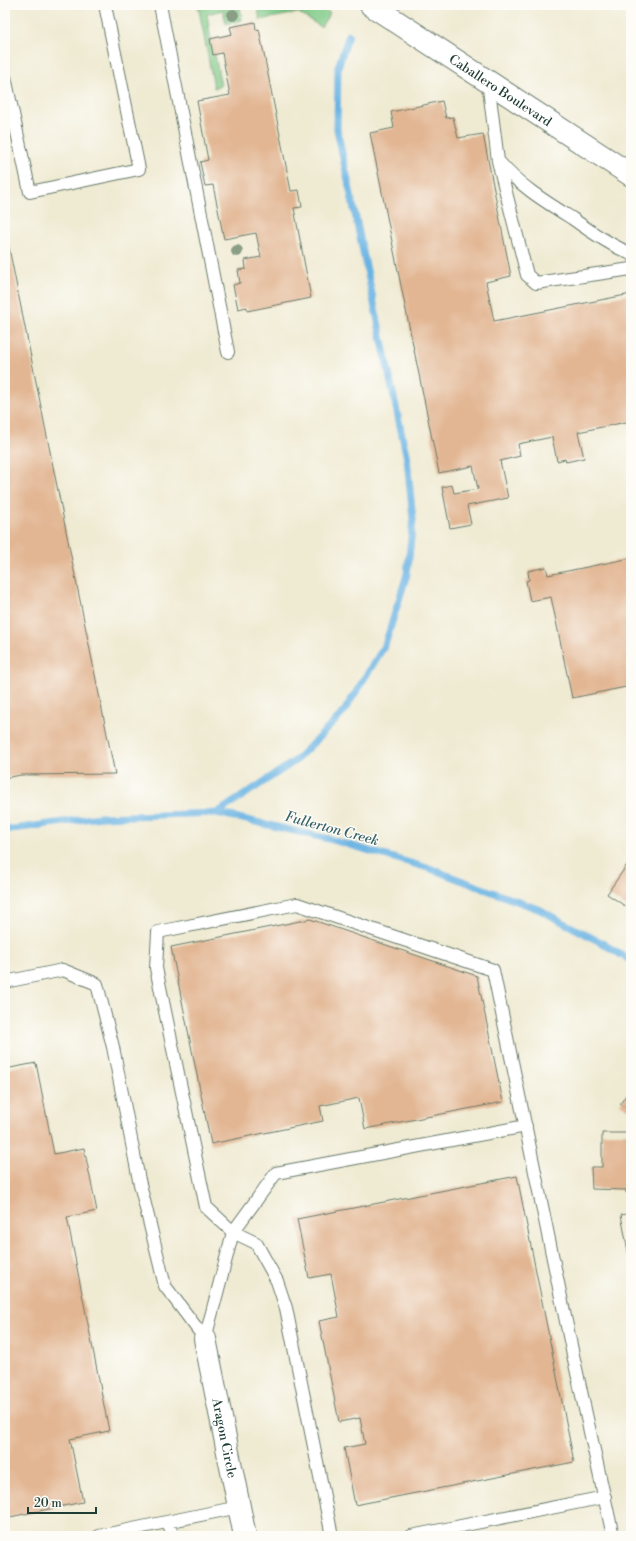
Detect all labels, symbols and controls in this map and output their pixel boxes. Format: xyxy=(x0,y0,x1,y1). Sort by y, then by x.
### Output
street label: Caballero Boulevard xyxy=(446,51,555,130)
water label: Fullerton Creek xyxy=(283,808,381,850)
street label: Aragon Circle xyxy=(208,1396,240,1480)
scale bar xyxy=(28,1489,96,1515)
text: 20 m xyxy=(34,1496,62,1511)

